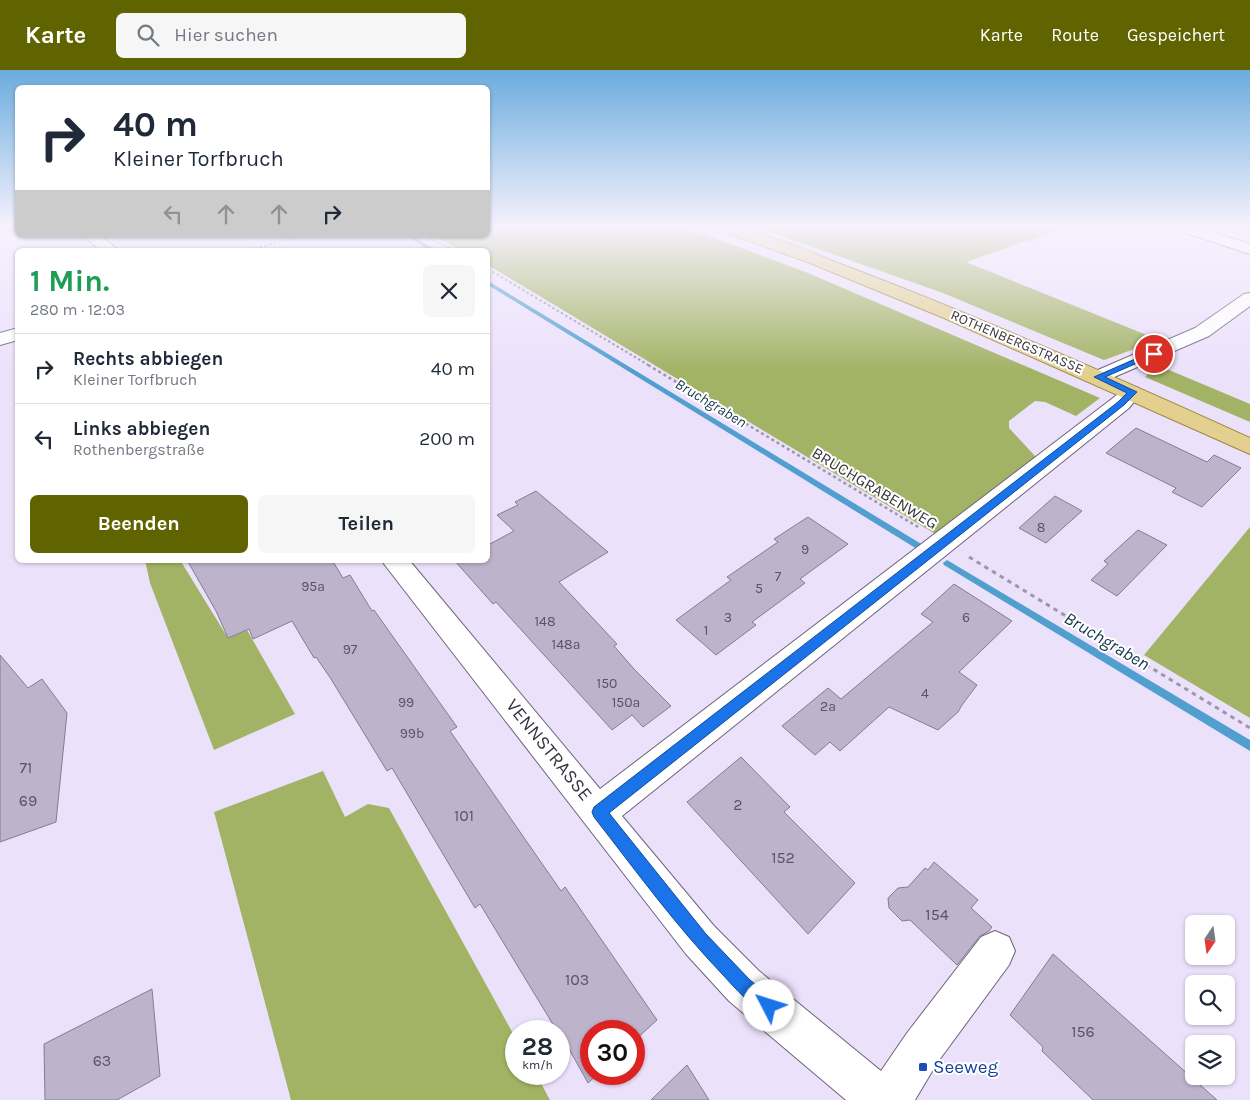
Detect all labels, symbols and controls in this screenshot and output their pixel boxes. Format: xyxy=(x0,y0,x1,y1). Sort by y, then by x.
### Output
search box xyxy=(116,13,466,58)
text: Karte xyxy=(25,21,86,49)
icon: search xyxy=(134,21,162,49)
text: Hier suchen xyxy=(174,24,278,46)
text: Karte xyxy=(980,24,1023,46)
text: Route xyxy=(1051,24,1099,46)
text: Gespeichert xyxy=(1127,24,1225,46)
text: 40 m xyxy=(113,104,198,145)
icon: right xyxy=(30,105,95,170)
text: Kleiner Torfbruch xyxy=(113,146,284,172)
icon: left xyxy=(159,200,187,228)
icon: ahead xyxy=(212,200,240,228)
icon: ahead xyxy=(265,200,293,228)
icon: right xyxy=(318,200,346,228)
text: 1 Min. xyxy=(30,263,110,299)
button: close xyxy=(423,265,475,317)
text: 280 m · 12:03 xyxy=(30,300,125,319)
street label: ROTHENBERGSTRASSE xyxy=(948,306,1086,378)
pin xyxy=(1133,333,1175,375)
icon: arrive xyxy=(1140,340,1168,368)
text: Rechts abbiegen xyxy=(73,348,223,370)
icon: right xyxy=(30,355,58,383)
text: 40 m xyxy=(431,358,475,380)
text: Kleiner Torfbruch xyxy=(73,370,197,389)
water label: Bruchgraben xyxy=(672,375,750,431)
text: Links abbiegen xyxy=(73,418,210,440)
icon: left xyxy=(30,425,58,453)
text: 200 m xyxy=(419,428,475,450)
text: Rothenbergstraße xyxy=(73,440,204,459)
street label: BRUCHGRABENWEG xyxy=(809,443,941,533)
button: Beenden xyxy=(30,495,248,553)
button: Teilen xyxy=(258,495,475,553)
house number: 8 xyxy=(1037,519,1045,536)
house number: 9 xyxy=(801,541,809,558)
house number: 7 xyxy=(775,568,782,585)
house number: 95a xyxy=(301,578,325,595)
house number: 5 xyxy=(755,580,763,597)
water label: Bruchgraben xyxy=(1060,607,1154,675)
house number: 3 xyxy=(724,609,732,626)
house number: 6 xyxy=(962,609,970,626)
house number: 148 xyxy=(534,613,556,630)
house number: 1 xyxy=(704,622,708,639)
house number: 148a xyxy=(552,636,580,653)
house number: 97 xyxy=(343,641,358,658)
house number: 150 xyxy=(597,675,617,692)
house number: 4 xyxy=(921,685,929,702)
house number: 99 xyxy=(398,694,414,711)
house number: 150a xyxy=(612,694,640,711)
street label: VENNSTRASSE xyxy=(501,695,597,805)
house number: 2a xyxy=(820,698,836,715)
house number: 99b xyxy=(400,725,424,742)
house number: 71 xyxy=(20,758,32,777)
house number: 69 xyxy=(19,791,37,810)
house number: 2 xyxy=(733,795,743,814)
house number: 101 xyxy=(454,806,474,825)
house number: 152 xyxy=(771,848,795,867)
house number: 154 xyxy=(925,905,949,924)
north arrow xyxy=(1185,915,1235,965)
map controls xyxy=(1185,915,1235,1085)
house number: 103 xyxy=(565,970,589,989)
button: search xyxy=(1185,975,1235,1025)
position arrow xyxy=(742,979,794,1031)
speed limit sign: 30 xyxy=(580,1020,645,1085)
house number: 156 xyxy=(1071,1022,1095,1041)
text: 28 xyxy=(522,1032,553,1061)
button: layers xyxy=(1185,1035,1235,1085)
house number: 63 xyxy=(93,1051,111,1070)
place label: Seeweg xyxy=(933,1056,999,1078)
text: km/h xyxy=(522,1058,553,1072)
marker: Seeweg xyxy=(917,1061,929,1073)

